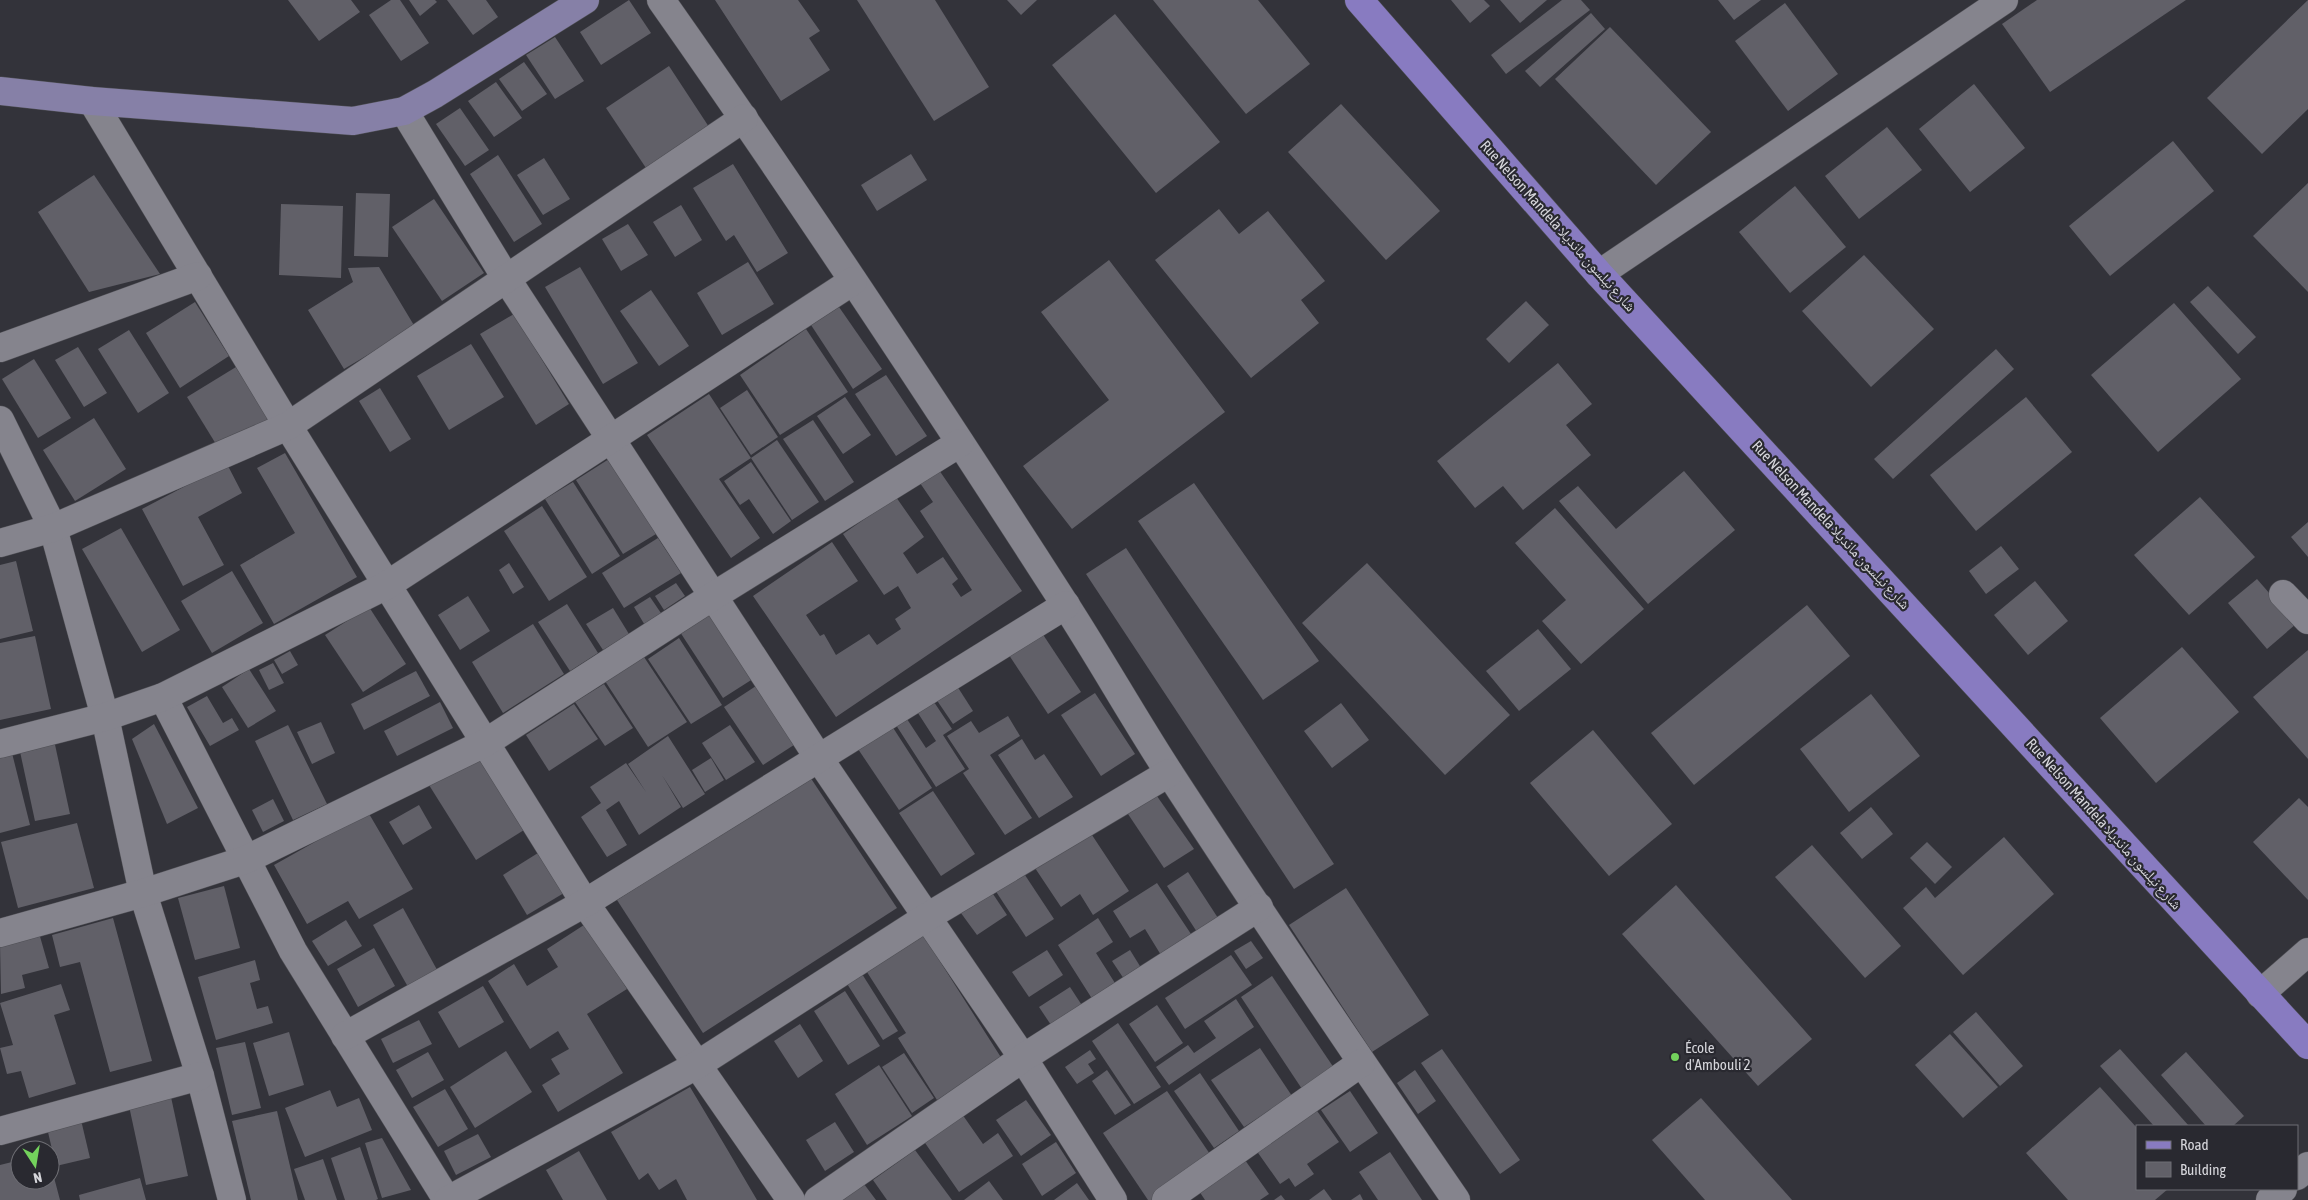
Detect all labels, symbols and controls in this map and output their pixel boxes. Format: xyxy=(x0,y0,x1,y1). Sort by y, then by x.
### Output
street label: Rue Nelson Mandela شارع نيلسون مانديلا xyxy=(1476,137,1640,316)
street label: Rue Nelson Mandela شارع نيلسون مانديلا xyxy=(1747,437,1914,614)
street label: Rue Nelson Mandela شارع نيلسون مانديلا xyxy=(2022,735,2186,914)
place label: École d'Ambouli 2 xyxy=(1685,1039,1751,1073)
marker: École d'Ambouli 2 xyxy=(1669,1051,1681,1063)
legend xyxy=(2136,1125,2298,1190)
text: Road xyxy=(2180,1136,2209,1153)
north arrow xyxy=(10,1140,60,1190)
text: Building xyxy=(2180,1161,2226,1178)
text: N xyxy=(32,1169,43,1186)

